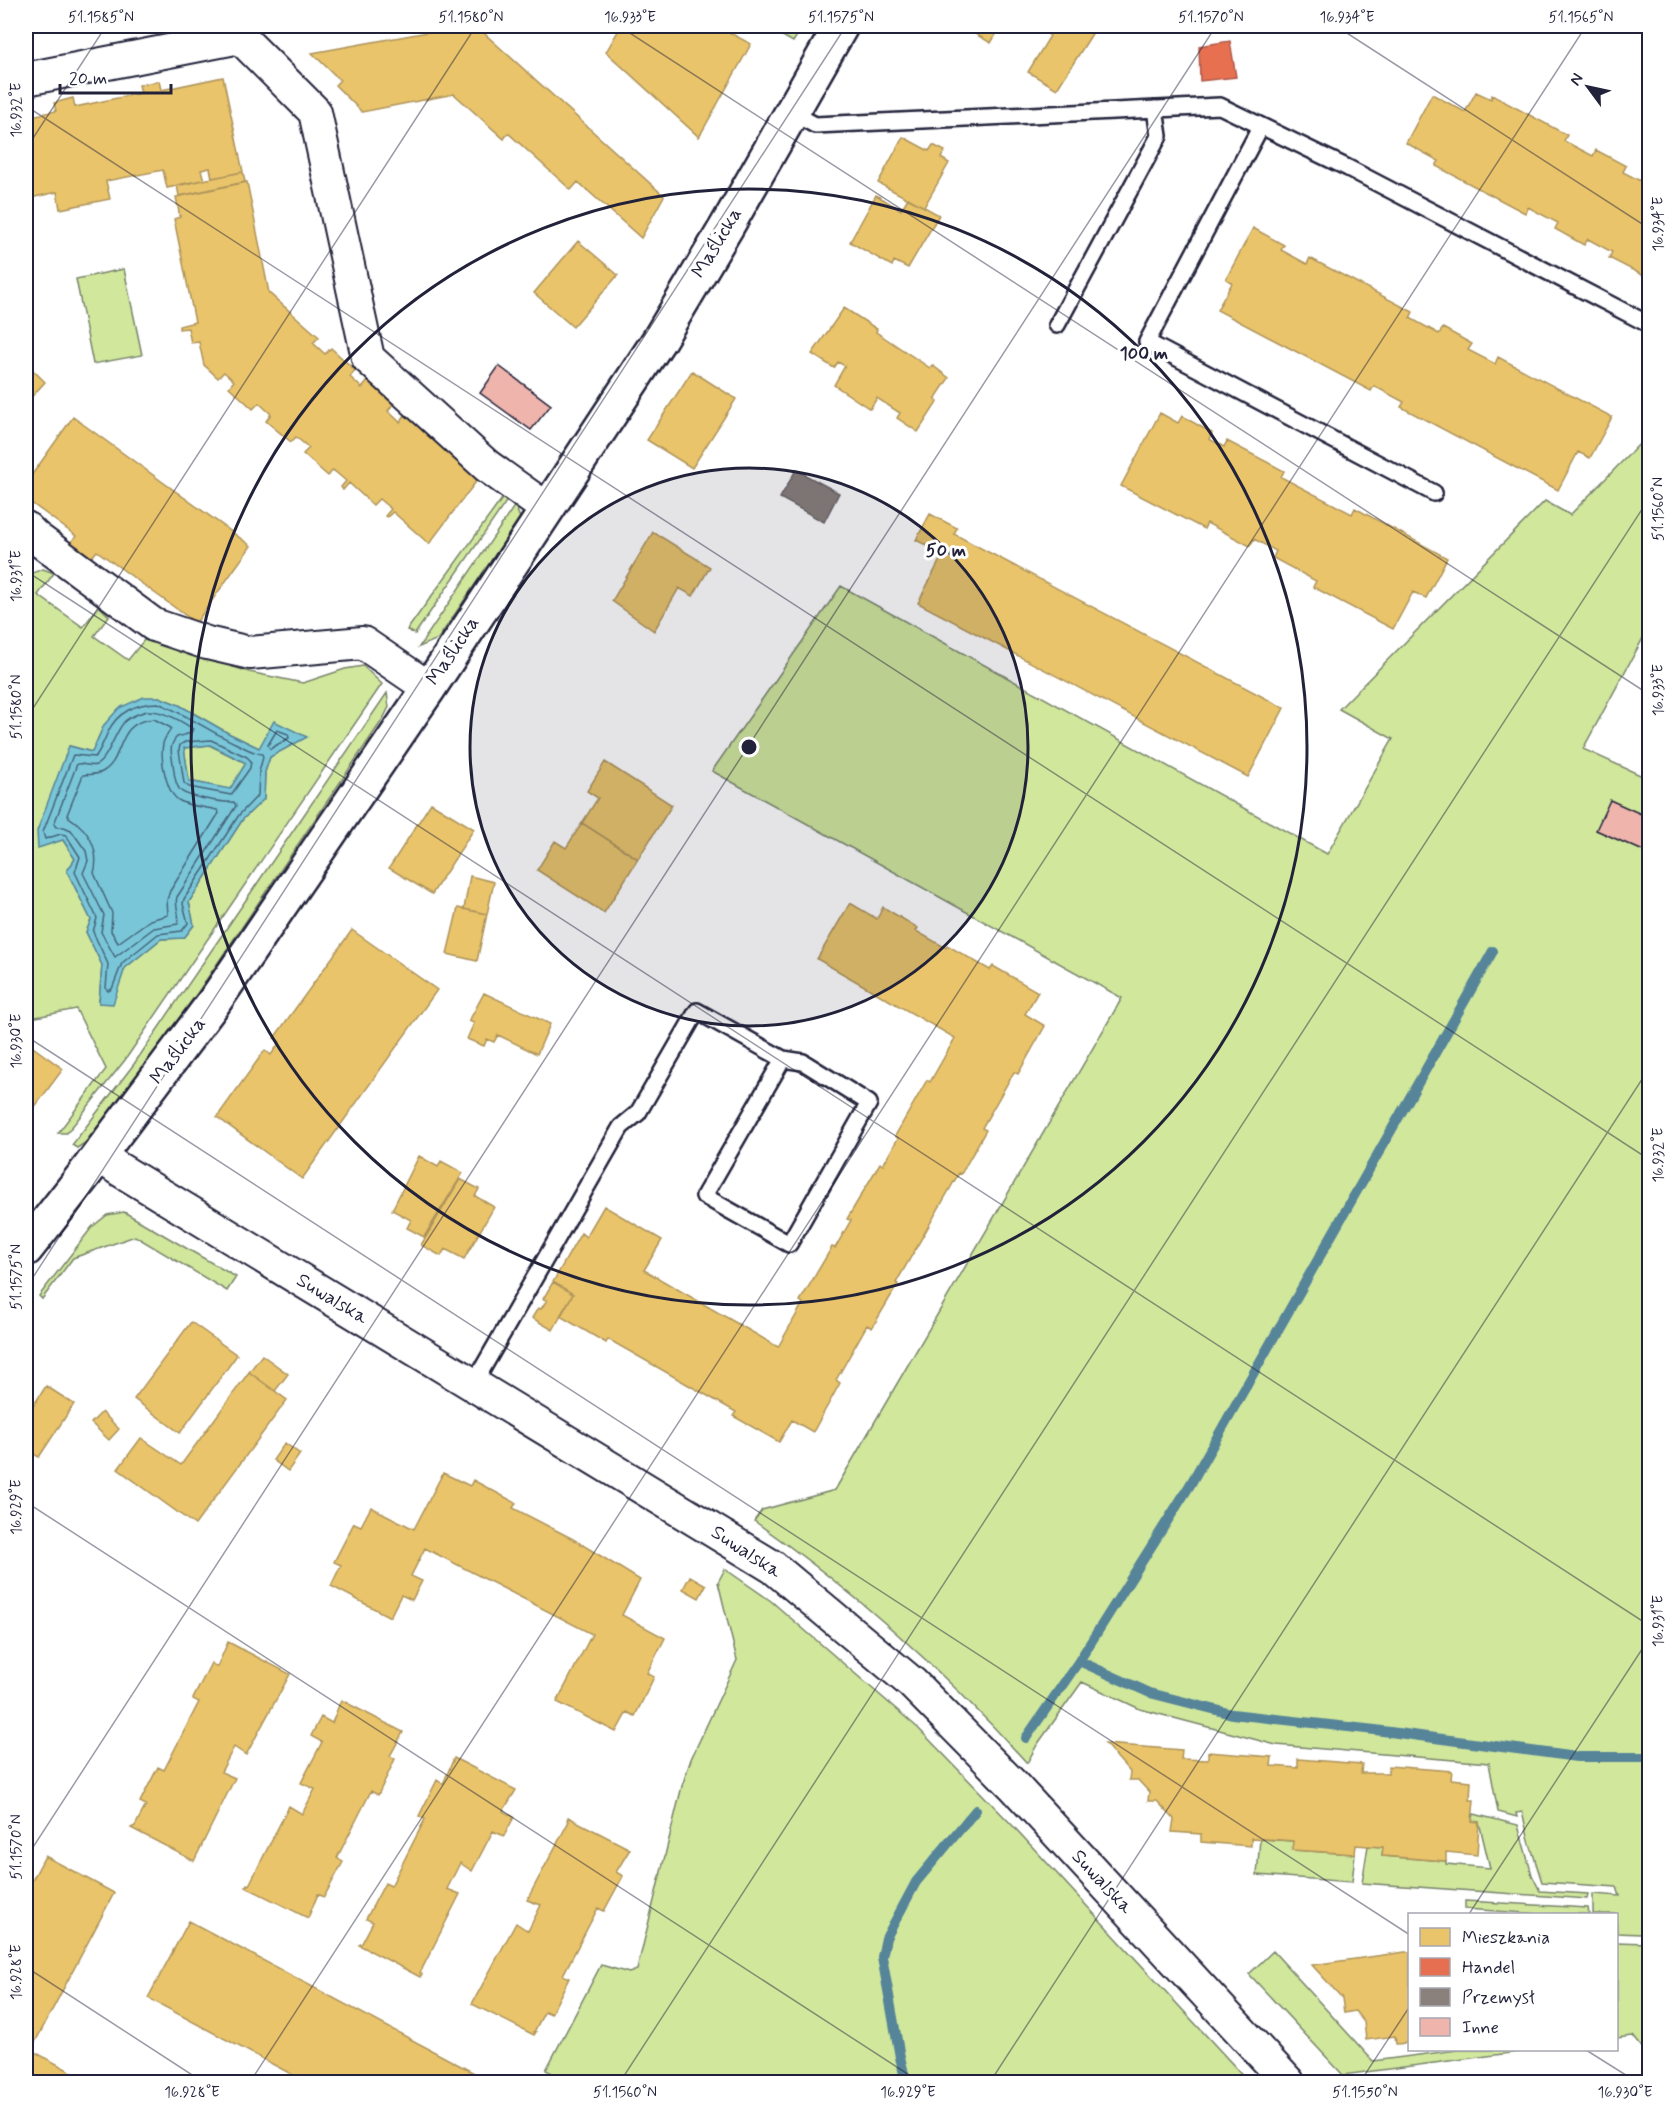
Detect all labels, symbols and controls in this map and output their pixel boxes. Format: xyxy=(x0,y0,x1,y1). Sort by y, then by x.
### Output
text: 51.1585°N xyxy=(68,8,134,28)
text: 51.1580°N xyxy=(438,8,504,28)
text: 16.933°E xyxy=(604,8,656,28)
text: 51.1575°N xyxy=(808,8,874,28)
text: 51.1570°N xyxy=(1178,8,1244,28)
text: 16.934°E xyxy=(1320,8,1375,28)
text: 51.1565°N xyxy=(1549,8,1613,28)
scale bar xyxy=(60,57,171,95)
north arrow xyxy=(1558,57,1618,117)
text: 20 m xyxy=(69,67,107,91)
text: N xyxy=(1565,69,1588,90)
text: 16.932°E xyxy=(7,82,27,138)
text: 16.934°E xyxy=(1649,196,1669,251)
street label: Maślicka xyxy=(685,203,749,283)
text: 100 m xyxy=(1120,342,1168,366)
text: 51.1560°N xyxy=(1649,477,1669,541)
text: 50 m xyxy=(926,539,966,563)
text: 16.931°E xyxy=(7,550,27,602)
street label: Maślicka xyxy=(420,611,486,691)
text: 16.933°E xyxy=(1649,664,1669,716)
text: 51.1580°N xyxy=(7,674,27,740)
centre of rings xyxy=(739,737,759,757)
street label: Maślicka xyxy=(144,1012,212,1090)
text: 16.930°E xyxy=(7,1013,27,1069)
text: 16.932°E xyxy=(1649,1127,1669,1183)
text: 51.1575°N xyxy=(7,1244,27,1310)
street label: Suwalska xyxy=(291,1267,374,1331)
text: 16.929°E xyxy=(7,1479,27,1535)
street label: Suwalska xyxy=(706,1519,787,1585)
text: 16.931°E xyxy=(1649,1595,1669,1647)
text: 51.1570°N xyxy=(7,1814,27,1880)
street label: Suwalska xyxy=(1065,1844,1139,1921)
legend xyxy=(1408,1913,1618,2051)
text: Mieszkania xyxy=(1462,1926,1550,1950)
text: 16.928°E xyxy=(7,1944,27,2000)
text: Handel xyxy=(1462,1956,1515,1980)
text: Przemysł xyxy=(1462,1986,1536,2010)
text: Inne xyxy=(1462,2016,1499,2040)
text: 16.928°E xyxy=(164,2083,220,2103)
text: 51.1560°N xyxy=(593,2083,657,2103)
text: 16.929°E xyxy=(880,2083,936,2103)
text: 51.1550°N xyxy=(1332,2083,1398,2103)
text: 16.930°E xyxy=(1597,2083,1653,2103)

